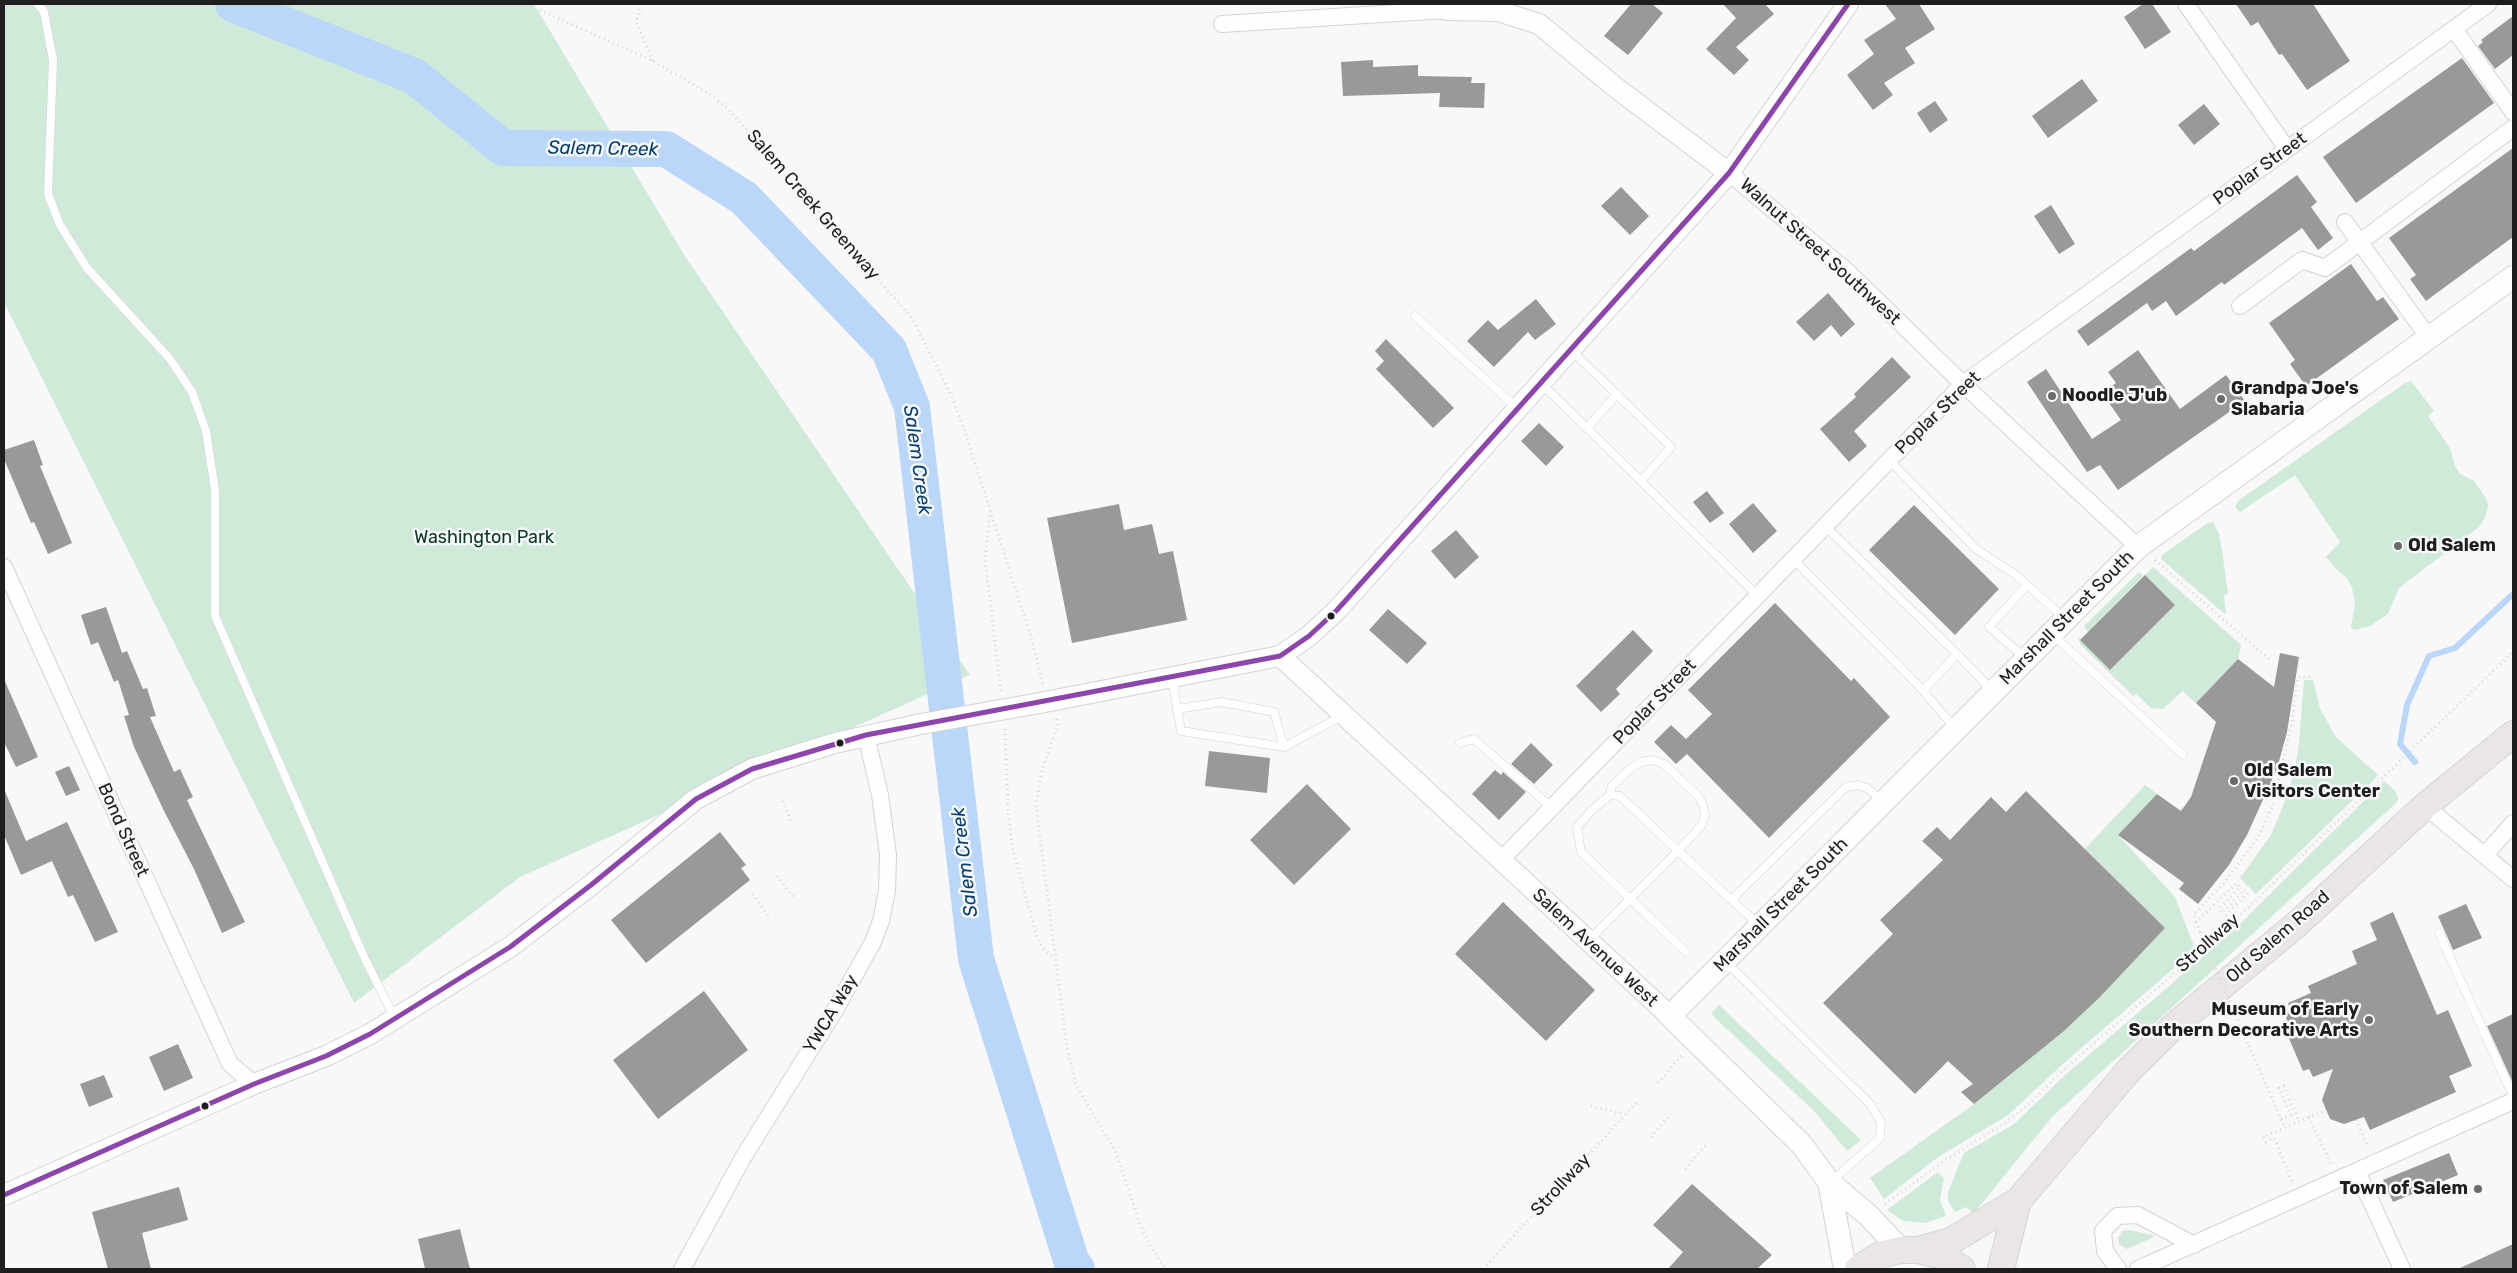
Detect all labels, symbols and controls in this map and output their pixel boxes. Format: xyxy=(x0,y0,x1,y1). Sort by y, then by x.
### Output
street label: Salem Creek Greenway xyxy=(742,125,884,285)
street label: Poplar Street xyxy=(2209,128,2311,210)
water label: Salem Creek xyxy=(548,137,658,161)
street label: Walnut Street Southwest xyxy=(1735,174,1905,330)
street label: Poplar Street xyxy=(1891,367,1985,459)
place label: Grandpa Joe's Slabaria xyxy=(2231,378,2359,420)
place label: Noodle J'ub xyxy=(2062,385,2167,407)
marker: Noodle J'ub xyxy=(2046,390,2058,402)
marker: Grandpa Joe's Slabaria xyxy=(2215,393,2227,405)
water label: Salem Creek xyxy=(898,404,936,516)
park label: Washington Park xyxy=(414,527,554,549)
place label: Old Salem xyxy=(2408,535,2496,557)
marker: Old Salem xyxy=(2392,540,2404,552)
street label: Marshall Street South xyxy=(1995,546,2139,690)
unlabelled marker xyxy=(1326,611,1336,621)
street label: Poplar Street xyxy=(1609,655,1701,749)
unlabelled marker xyxy=(835,738,845,748)
place label: Old Salem Visitors Center xyxy=(2244,760,2380,802)
marker: Old Salem Visitors Center xyxy=(2228,775,2240,787)
street label: Bond Street xyxy=(93,780,153,880)
water label: Salem Creek xyxy=(947,806,983,918)
street label: Marshall Street South xyxy=(1709,833,1853,977)
street label: Salem Avenue West xyxy=(1528,884,1662,1012)
street label: Old Salem Road xyxy=(2222,886,2334,988)
street label: Strollway xyxy=(2172,909,2244,977)
street label: YWCA Way xyxy=(799,971,863,1057)
place label: Museum of Early Southern Decorative Arts xyxy=(2129,999,2359,1042)
marker: Museum of Early Southern Decorative Arts xyxy=(2363,1014,2375,1026)
unlabelled marker xyxy=(200,1101,210,1111)
street label: Strollway xyxy=(1527,1149,1595,1221)
place label: Town of Salem xyxy=(2339,1178,2468,1200)
marker: Town of Salem xyxy=(2472,1183,2484,1195)

